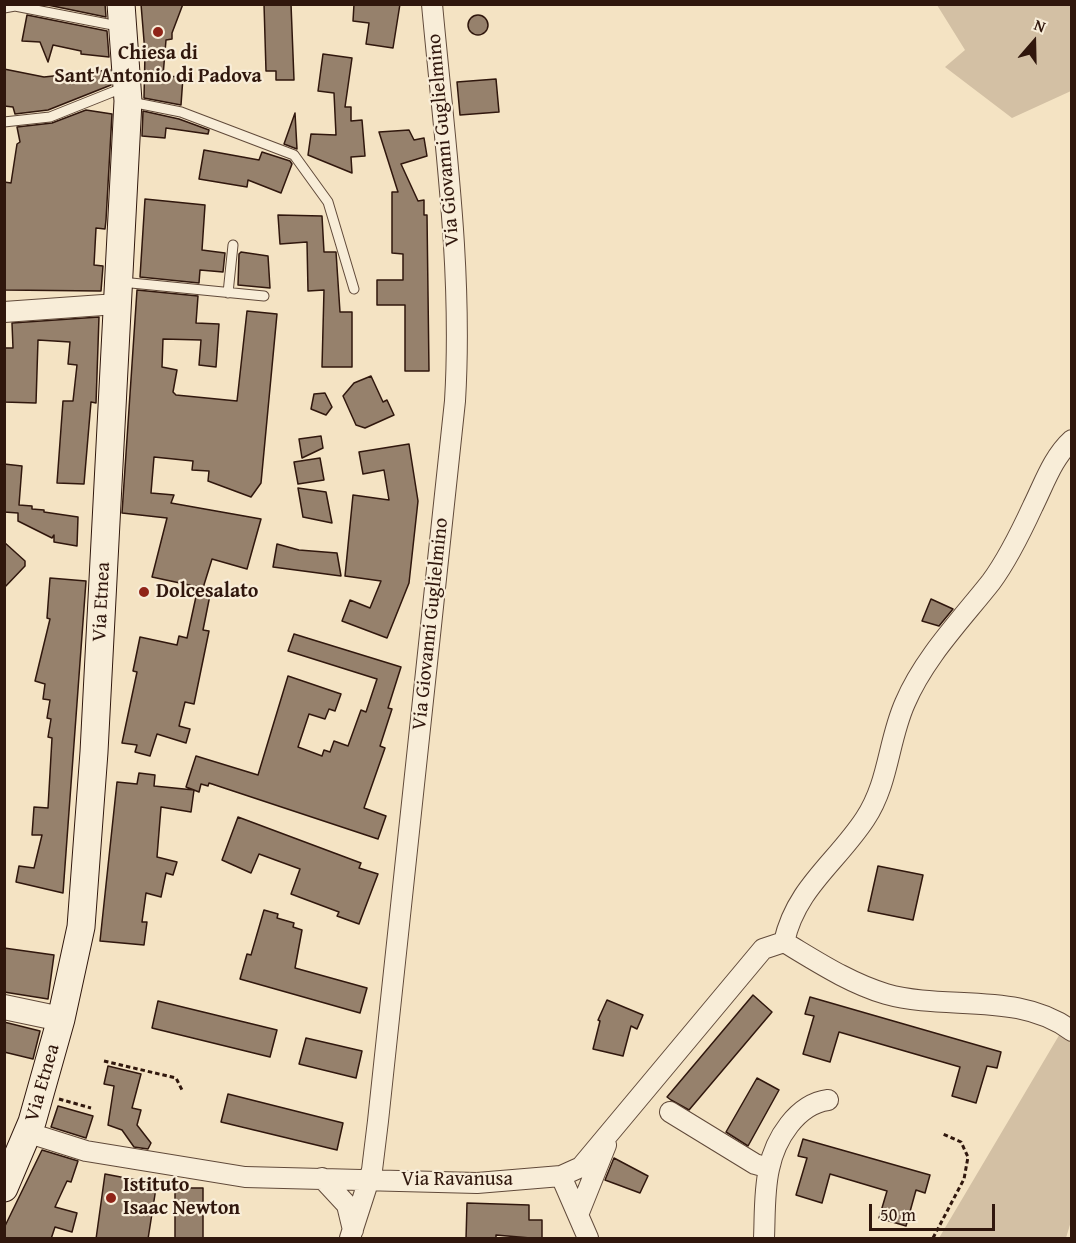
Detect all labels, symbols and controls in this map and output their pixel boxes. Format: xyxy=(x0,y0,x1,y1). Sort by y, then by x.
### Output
north arrow xyxy=(1004,12,1064,72)
text: N xyxy=(1031,12,1049,38)
marker: Chiesa di Sant'Antonio di Padova xyxy=(151,25,165,39)
street label: Via Giovanni Guglielmino xyxy=(423,33,465,247)
place label: Chiesa di Sant'Antonio di Padova xyxy=(54,42,262,89)
street label: Via Giovanni Guglielmino xyxy=(408,517,454,731)
street label: Via Etnea xyxy=(88,562,116,642)
place label: Dolcesalato xyxy=(156,580,258,604)
marker: Dolcesalato xyxy=(137,585,151,599)
street label: Via Etnea xyxy=(20,1041,66,1125)
street label: Via Ravanusa xyxy=(401,1168,513,1192)
place label: Istituto Isaac Newton xyxy=(123,1174,240,1221)
marker: Istituto Isaac Newton xyxy=(104,1191,118,1205)
scale bar xyxy=(872,1192,998,1230)
text: 50 m xyxy=(880,1201,916,1228)

